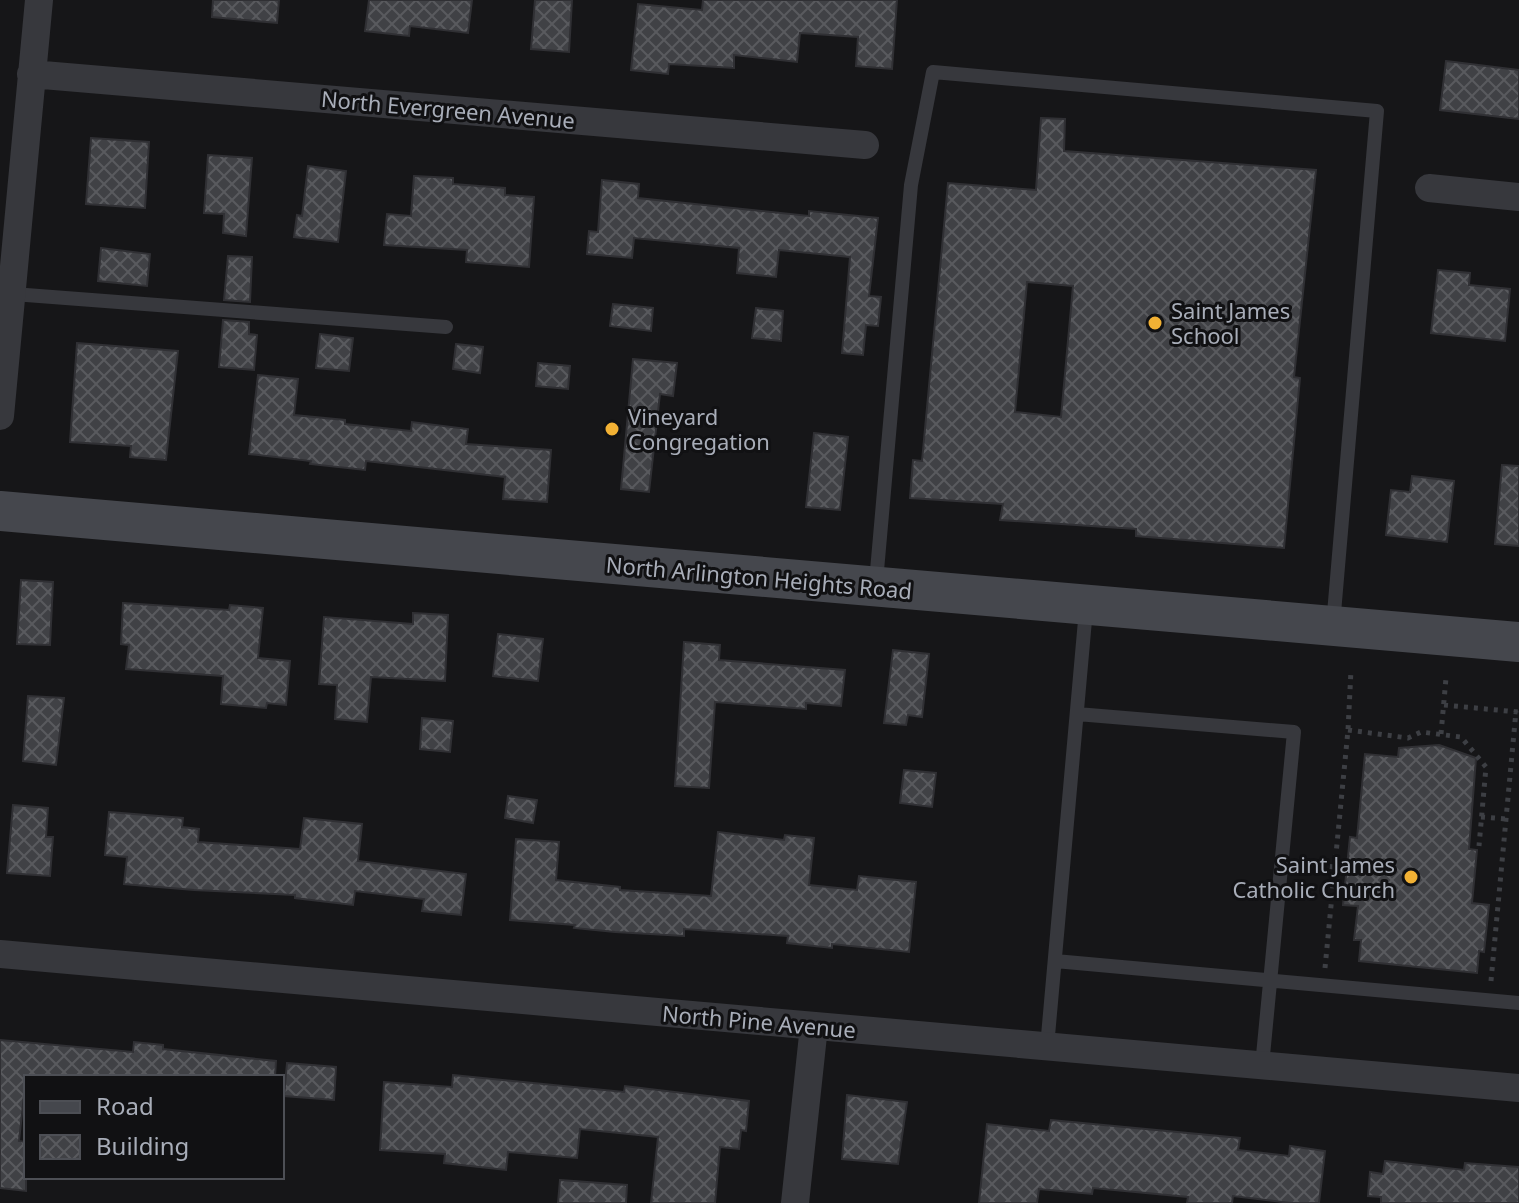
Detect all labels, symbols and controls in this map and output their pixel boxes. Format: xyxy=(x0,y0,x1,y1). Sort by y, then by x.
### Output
street label: North Evergreen Avenue xyxy=(320,83,576,135)
place label: Saint James School xyxy=(1171,295,1290,350)
marker: Saint James School xyxy=(1146,314,1164,332)
place label: Vineyard Congregation xyxy=(628,401,770,456)
marker: Vineyard Congregation xyxy=(603,420,621,438)
street label: North Arlington Heights Road xyxy=(605,549,913,605)
place label: Saint James Catholic Church xyxy=(1232,849,1395,904)
marker: Saint James Catholic Church xyxy=(1402,868,1420,886)
street label: North Pine Avenue xyxy=(661,998,857,1044)
legend xyxy=(24,1075,284,1179)
text: Road xyxy=(96,1089,154,1122)
text: Building xyxy=(96,1129,189,1162)

